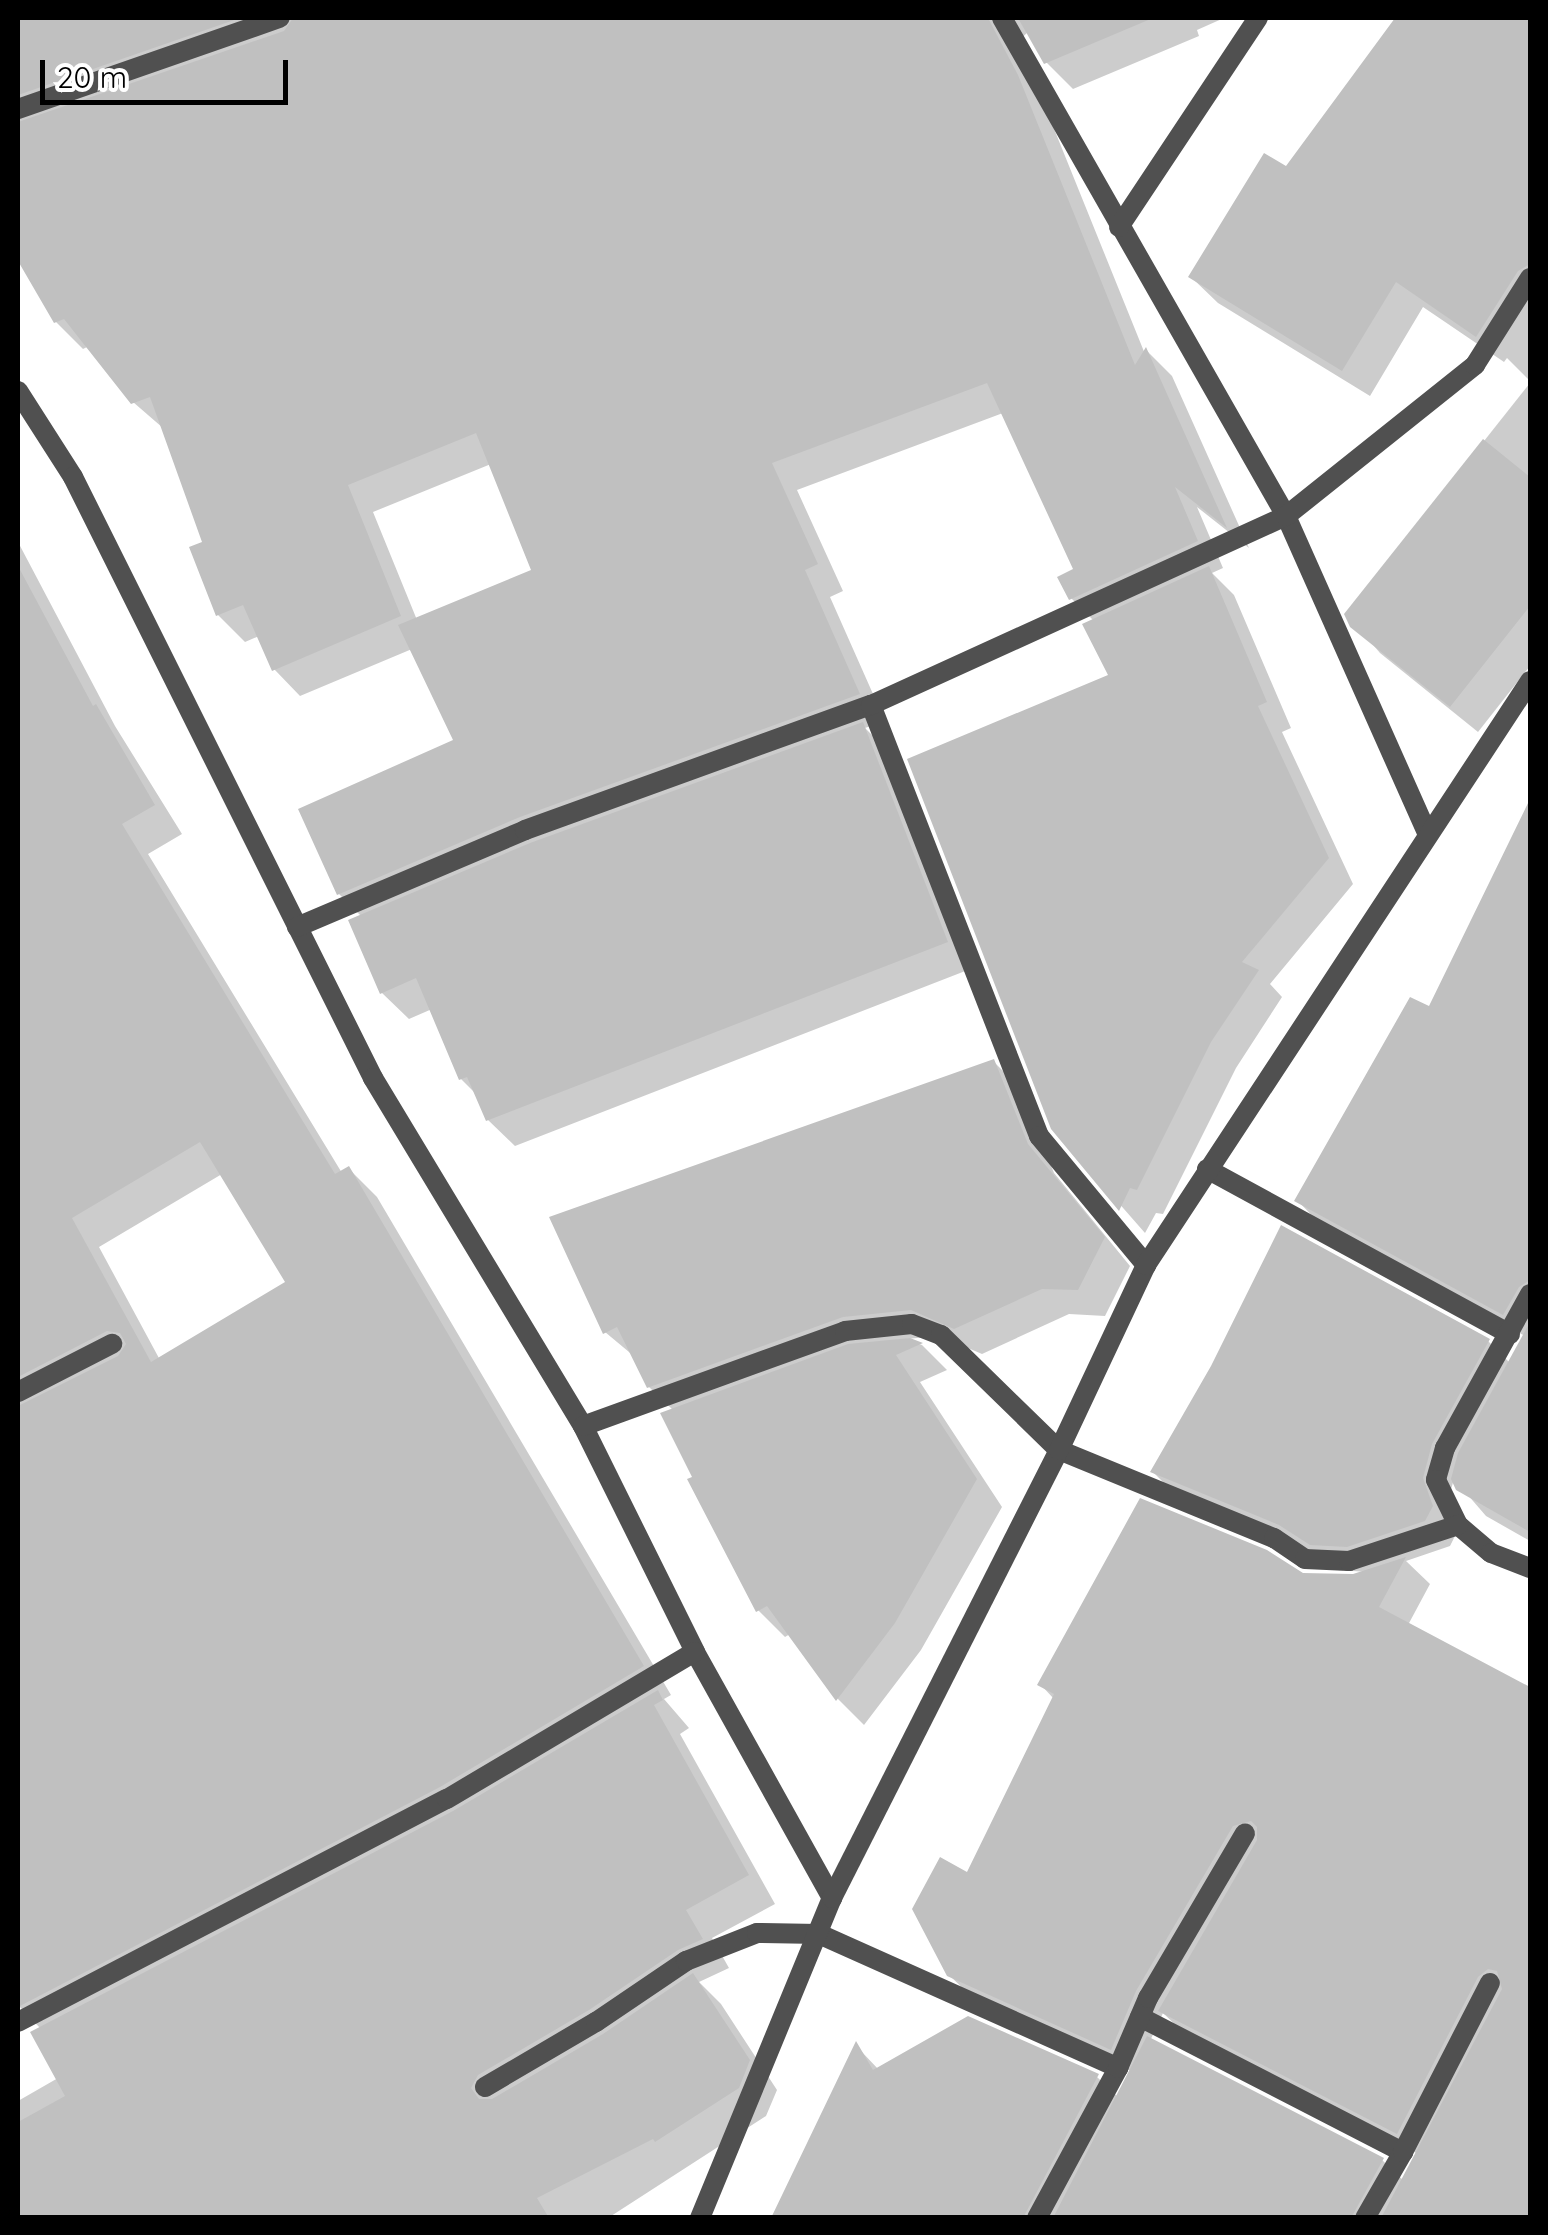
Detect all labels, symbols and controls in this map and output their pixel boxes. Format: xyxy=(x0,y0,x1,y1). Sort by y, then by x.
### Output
scale bar xyxy=(45,40,292,102)
text: 20 m xyxy=(57,58,127,96)

